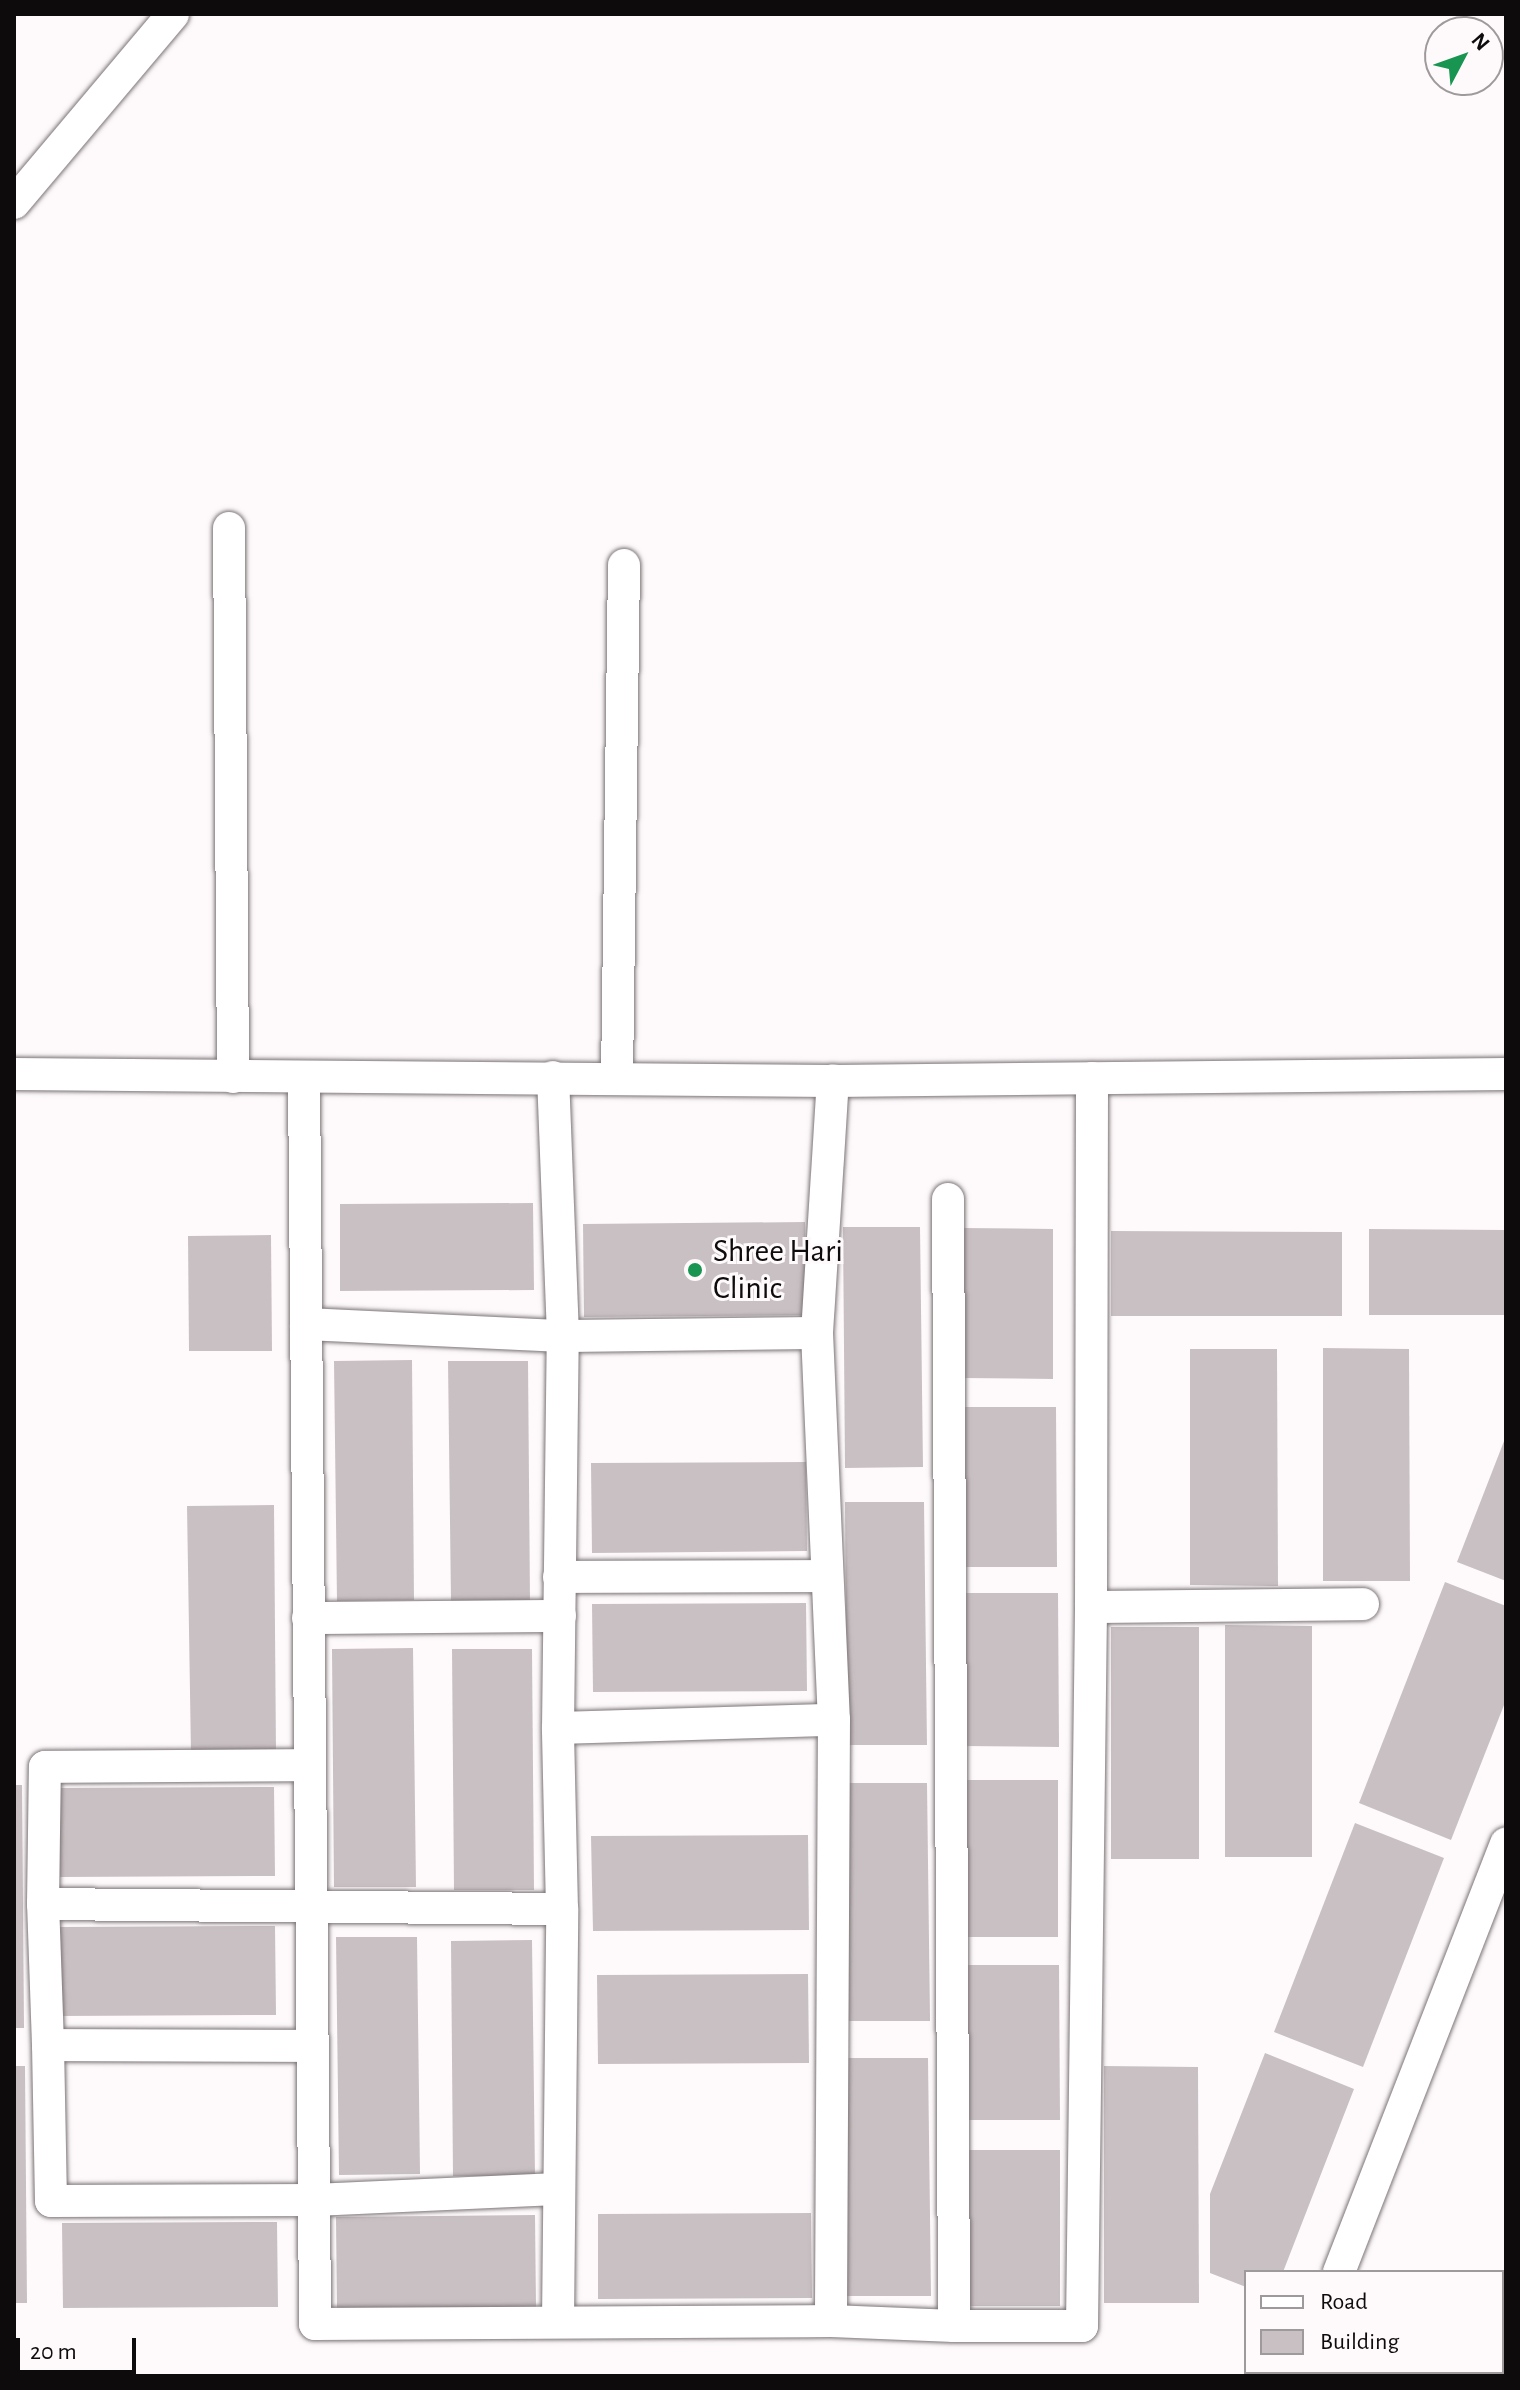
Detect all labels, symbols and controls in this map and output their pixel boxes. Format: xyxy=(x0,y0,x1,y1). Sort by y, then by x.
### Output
north arrow xyxy=(1424,16,1504,96)
text: N xyxy=(1467,29,1494,55)
place label: Shree Hari Clinic xyxy=(713,1233,843,1308)
marker: Shree Hari Clinic xyxy=(684,1259,706,1281)
legend xyxy=(1244,2270,1504,2374)
text: Road xyxy=(1320,2290,1368,2314)
scale bar xyxy=(20,2322,140,2372)
text: Building xyxy=(1320,2330,1399,2354)
text: 20 m xyxy=(30,2340,77,2364)

